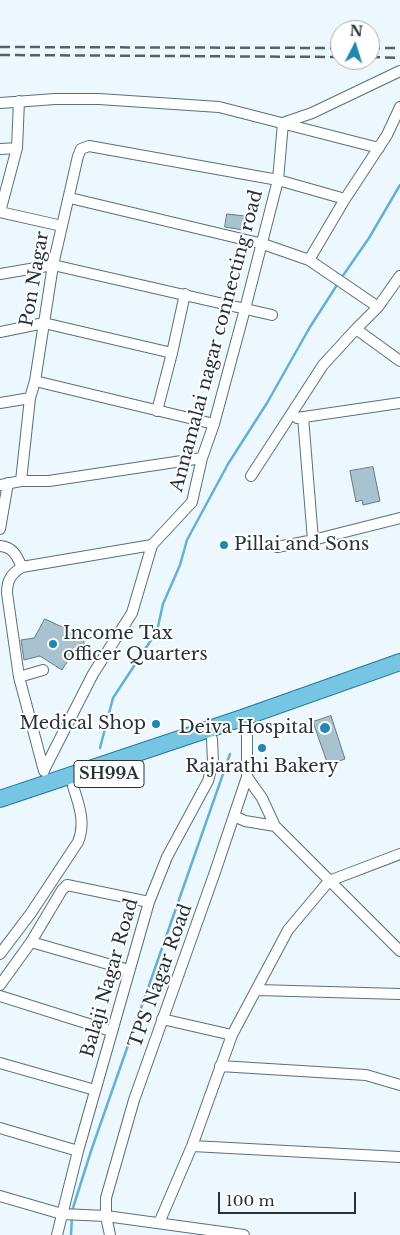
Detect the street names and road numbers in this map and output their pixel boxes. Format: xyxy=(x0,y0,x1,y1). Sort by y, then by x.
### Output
street label: Annamalai nagar connecting road xyxy=(166,188,268,494)
street label: Pon Nagar xyxy=(16,230,54,328)
road number: SH99A xyxy=(74,761,144,788)
street label: Balaji Nagar Road xyxy=(77,896,143,1060)
street label: TPS Nagar Road xyxy=(125,901,197,1051)

